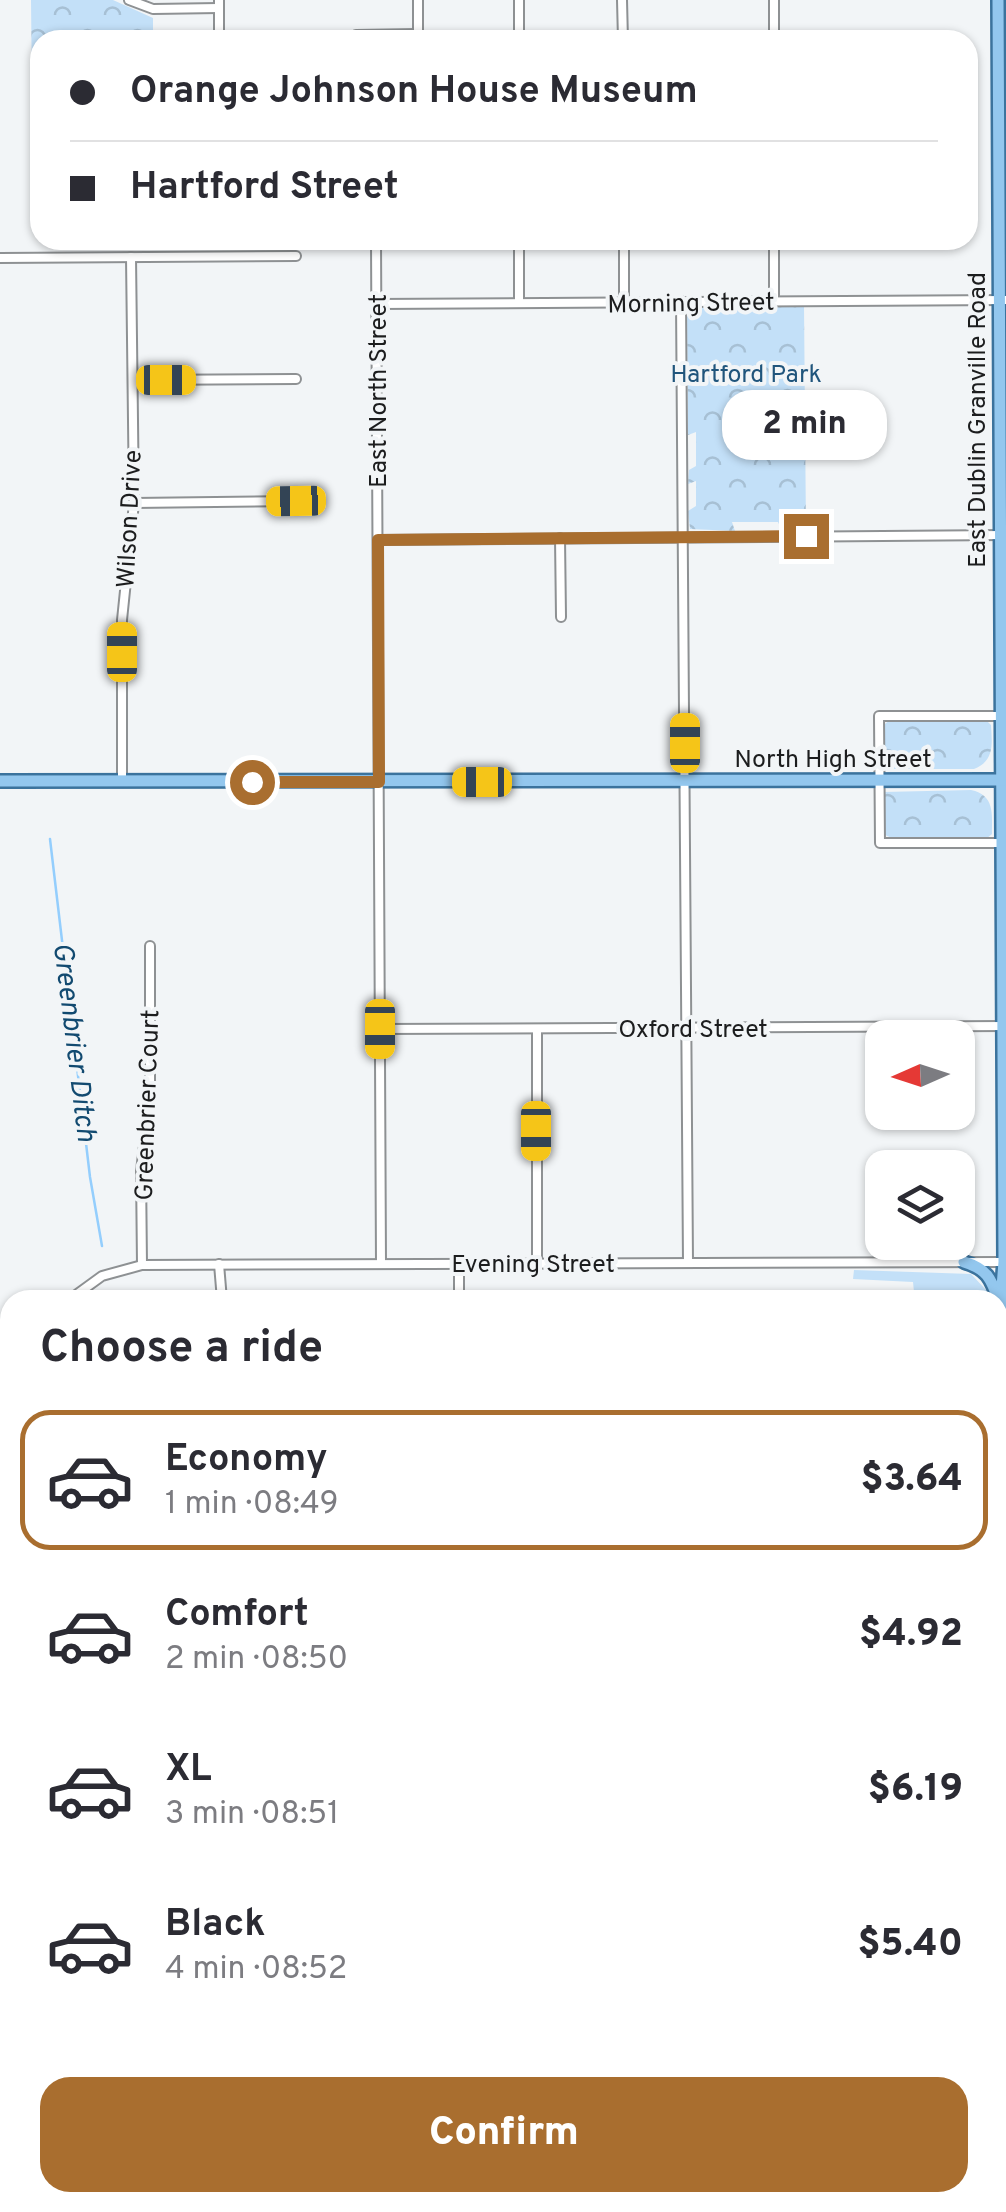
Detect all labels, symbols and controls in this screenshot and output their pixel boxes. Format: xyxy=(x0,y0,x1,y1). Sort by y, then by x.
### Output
text: Orange Johnson House Museum xyxy=(130,68,698,117)
text: Hartford Street xyxy=(130,164,399,213)
street label: East Dublin Granville Road xyxy=(963,272,995,568)
street label: Morning Street xyxy=(607,288,775,322)
street label: East North Street xyxy=(364,294,396,488)
park label: Hartford Park xyxy=(670,360,822,392)
car xyxy=(136,365,196,395)
callout: 2 min xyxy=(724,391,888,461)
text: 2 min xyxy=(762,405,847,445)
street label: Wilson Drive xyxy=(111,449,151,589)
car xyxy=(266,485,326,517)
route end xyxy=(784,514,829,559)
car xyxy=(107,622,137,682)
car xyxy=(670,713,700,773)
street label: North High Street xyxy=(734,745,932,777)
route start xyxy=(230,760,275,805)
car xyxy=(452,767,512,797)
water label: Greenbrier Ditch xyxy=(43,941,103,1144)
car xyxy=(365,999,395,1059)
street label: Greenbrier Court xyxy=(130,1009,168,1201)
street label: Oxford Street xyxy=(618,1015,768,1047)
north arrow xyxy=(865,1020,975,1130)
map controls xyxy=(865,1020,975,1260)
car xyxy=(521,1101,551,1161)
button: layers xyxy=(865,1150,975,1260)
street label: Evening Street xyxy=(451,1250,615,1282)
text: Choose a ride xyxy=(40,1321,323,1378)
icon: car xyxy=(45,1435,135,1525)
text: Economy xyxy=(165,1436,327,1485)
text: $3.64 xyxy=(860,1456,963,1505)
text: 1 min · 08:49 xyxy=(165,1485,339,1525)
icon: car xyxy=(45,1590,135,1680)
text: Comfort xyxy=(165,1591,309,1640)
text: $4.92 xyxy=(859,1611,963,1660)
text: 2 min · 08:50 xyxy=(165,1640,348,1680)
icon: car xyxy=(45,1745,135,1835)
text: XL xyxy=(165,1746,212,1795)
text: $6.19 xyxy=(868,1766,963,1815)
text: 3 min · 08:51 xyxy=(165,1795,339,1835)
icon: car xyxy=(45,1900,135,1990)
text: Black xyxy=(165,1901,265,1950)
text: $5.40 xyxy=(857,1921,963,1970)
text: 4 min · 08:52 xyxy=(165,1950,347,1990)
button: Confirm xyxy=(40,2077,968,2192)

